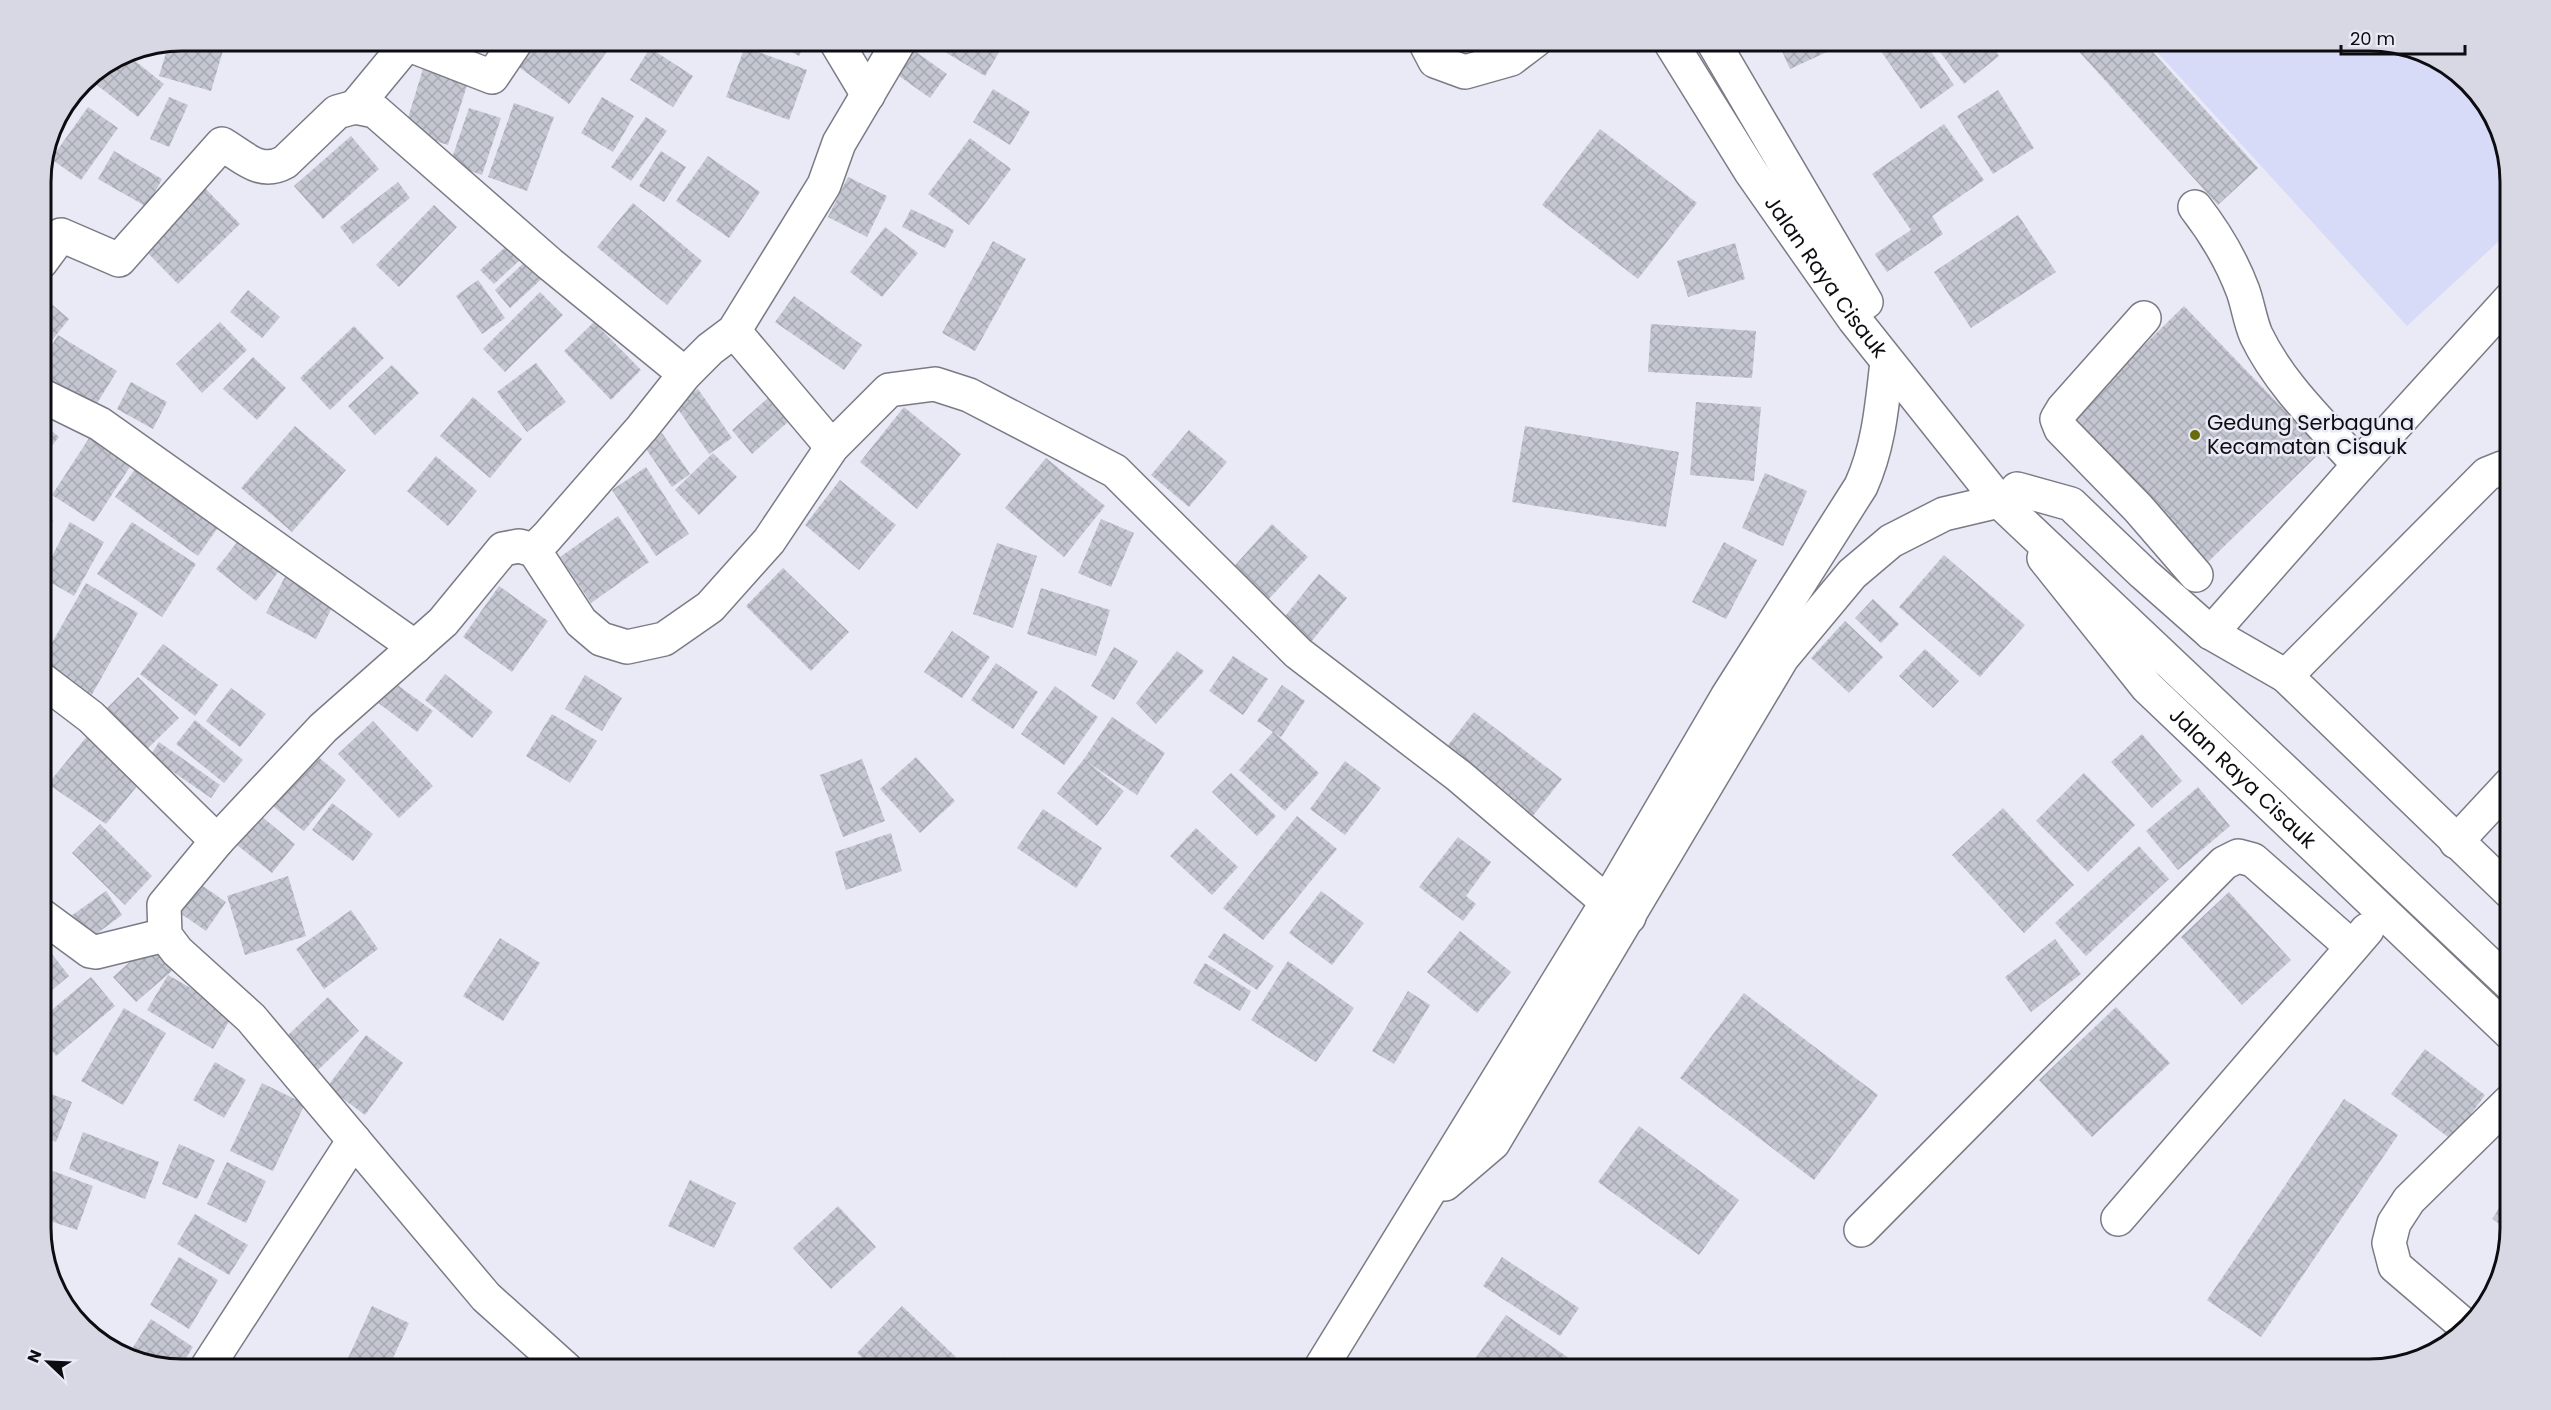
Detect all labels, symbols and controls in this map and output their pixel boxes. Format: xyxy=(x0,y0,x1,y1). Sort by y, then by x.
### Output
scale bar xyxy=(2341,18,2466,56)
text: 20 m xyxy=(2350,26,2395,51)
street label: Jalan Raya Cisauk xyxy=(1758,190,1894,364)
place label: Gedung Serbaguna Kecamatan Cisauk xyxy=(2207,408,2414,461)
marker: Gedung Serbaguna Kecamatan Cisauk xyxy=(2188,428,2202,442)
street label: Jalan Raya Cisauk xyxy=(2163,700,2323,855)
north arrow xyxy=(18,1332,78,1392)
text: N xyxy=(22,1346,48,1366)

